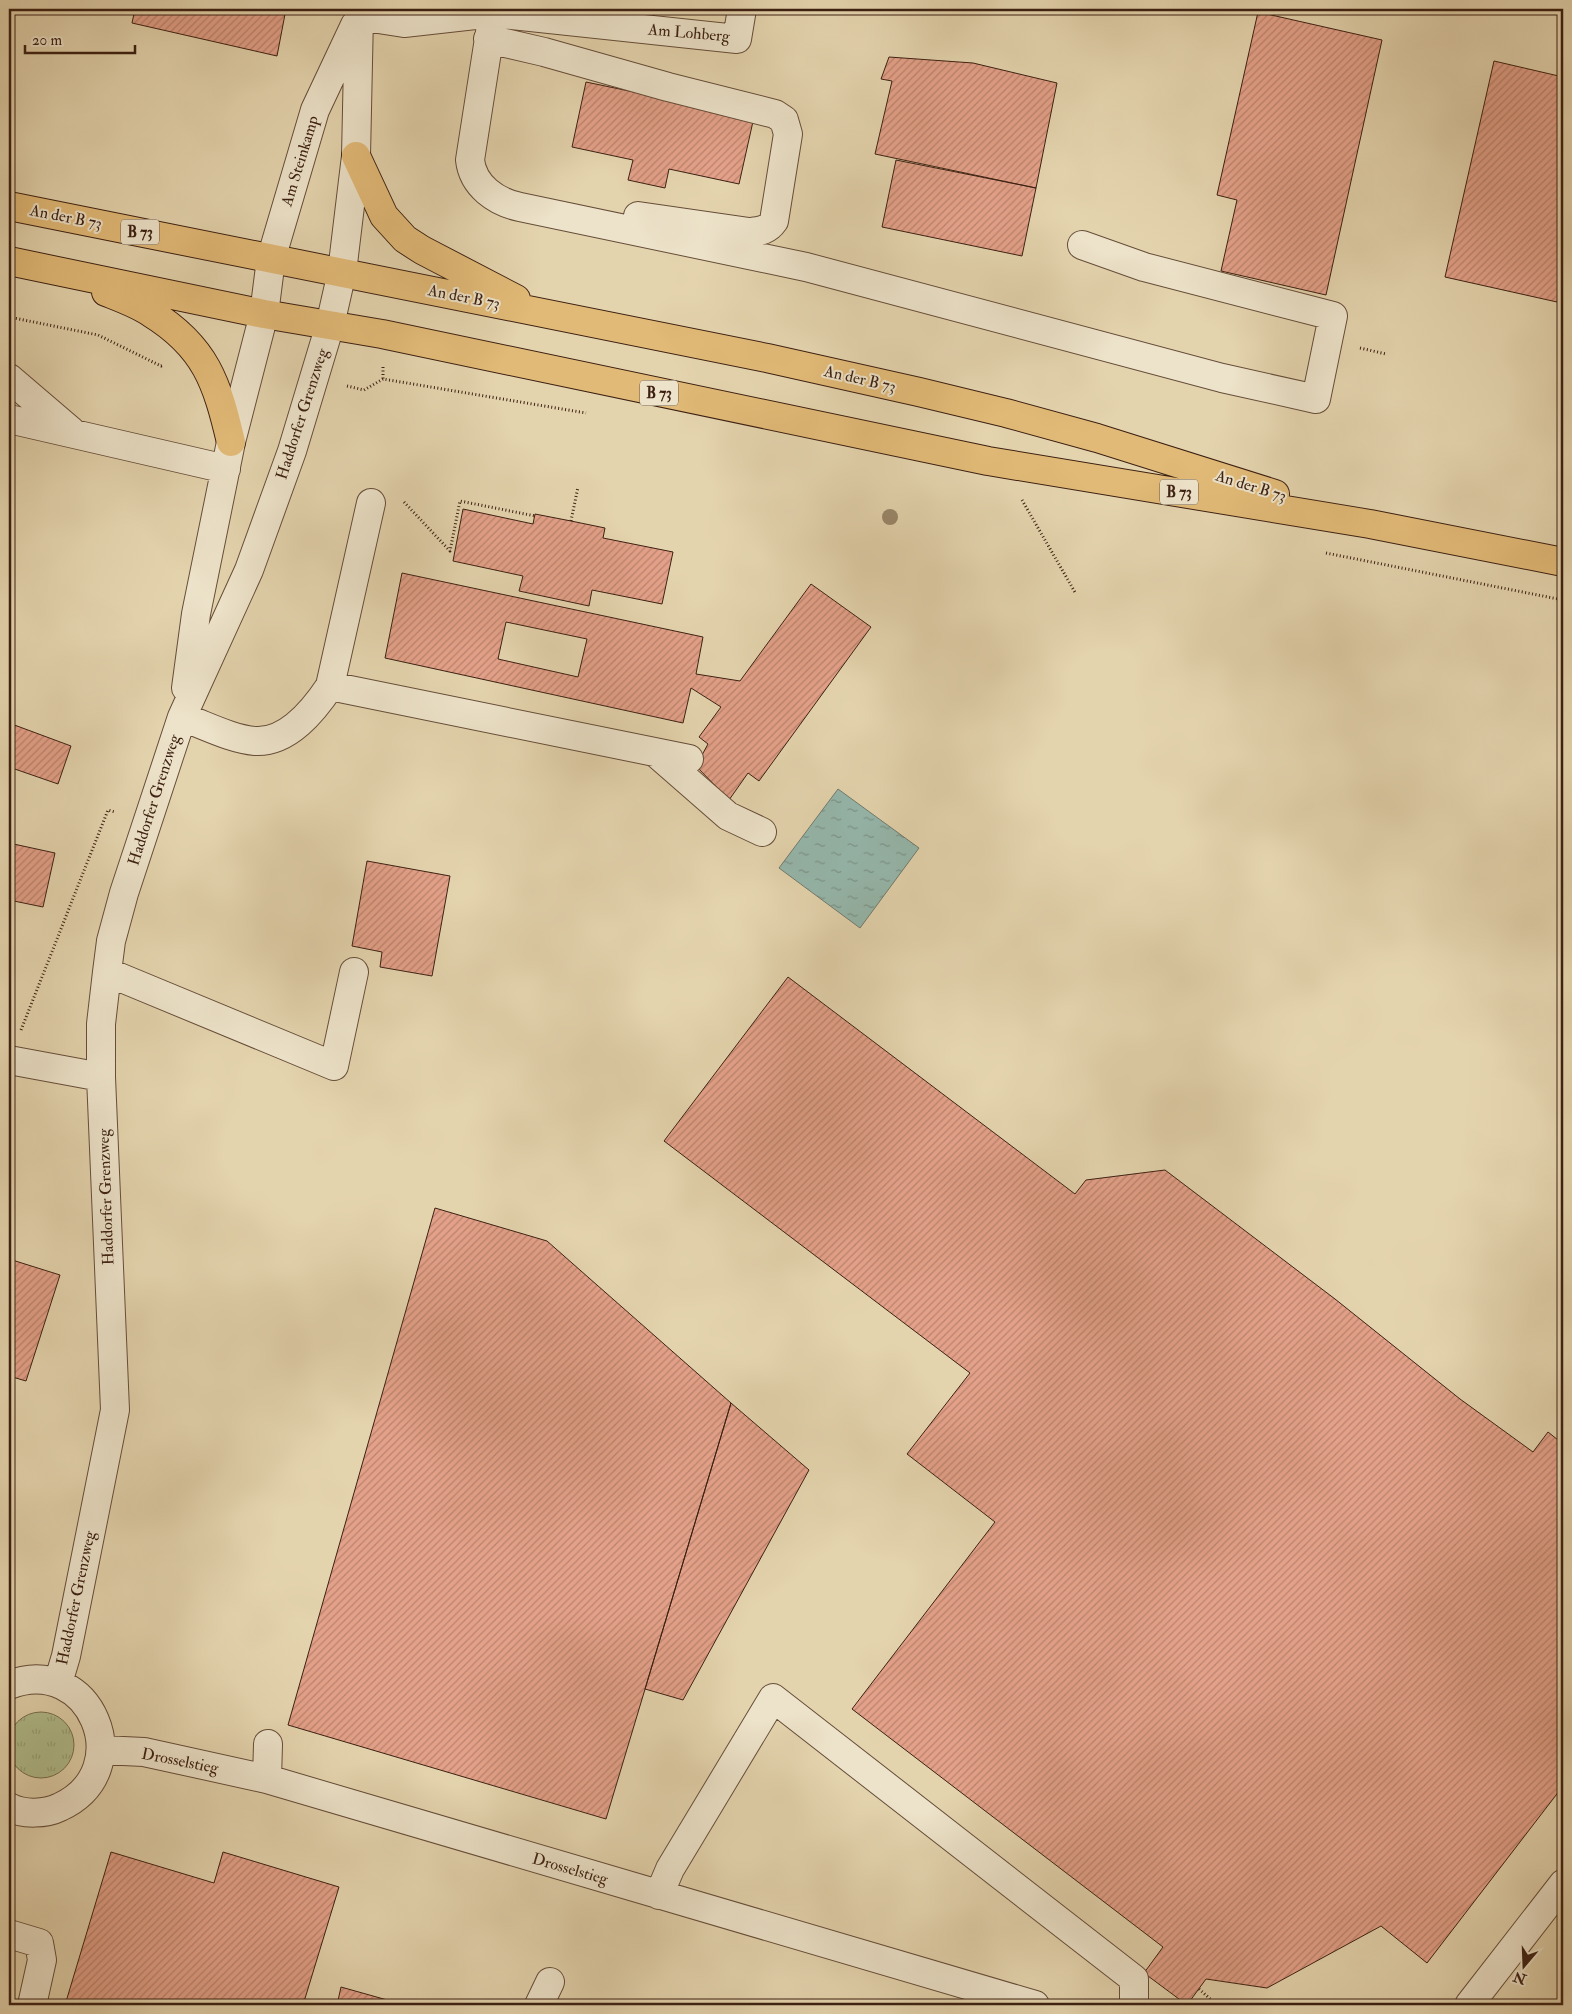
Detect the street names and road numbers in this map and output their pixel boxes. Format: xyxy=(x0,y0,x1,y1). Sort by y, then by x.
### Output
street label: Am Lohberg xyxy=(646,19,732,47)
street label: Am Steinkamp xyxy=(276,113,324,210)
street label: An der B 73 xyxy=(27,200,104,234)
road number: B 73 xyxy=(121,220,159,244)
street label: An der B 73 xyxy=(425,280,502,314)
street label: Haddorfer Grenzweg xyxy=(271,345,333,482)
street label: An der B 73 xyxy=(821,361,898,397)
road number: B 73 xyxy=(640,380,678,406)
street label: An der B 73 xyxy=(1212,465,1289,506)
road number: B 73 xyxy=(1160,480,1198,504)
street label: Haddorfer Grenzweg xyxy=(123,731,185,868)
street label: Haddorfer Grenzweg xyxy=(94,1127,118,1266)
street label: Haddorfer Grenzweg xyxy=(52,1528,100,1667)
street label: Drosselstieg xyxy=(140,1744,221,1778)
street label: Drosselstieg xyxy=(530,1849,611,1890)

